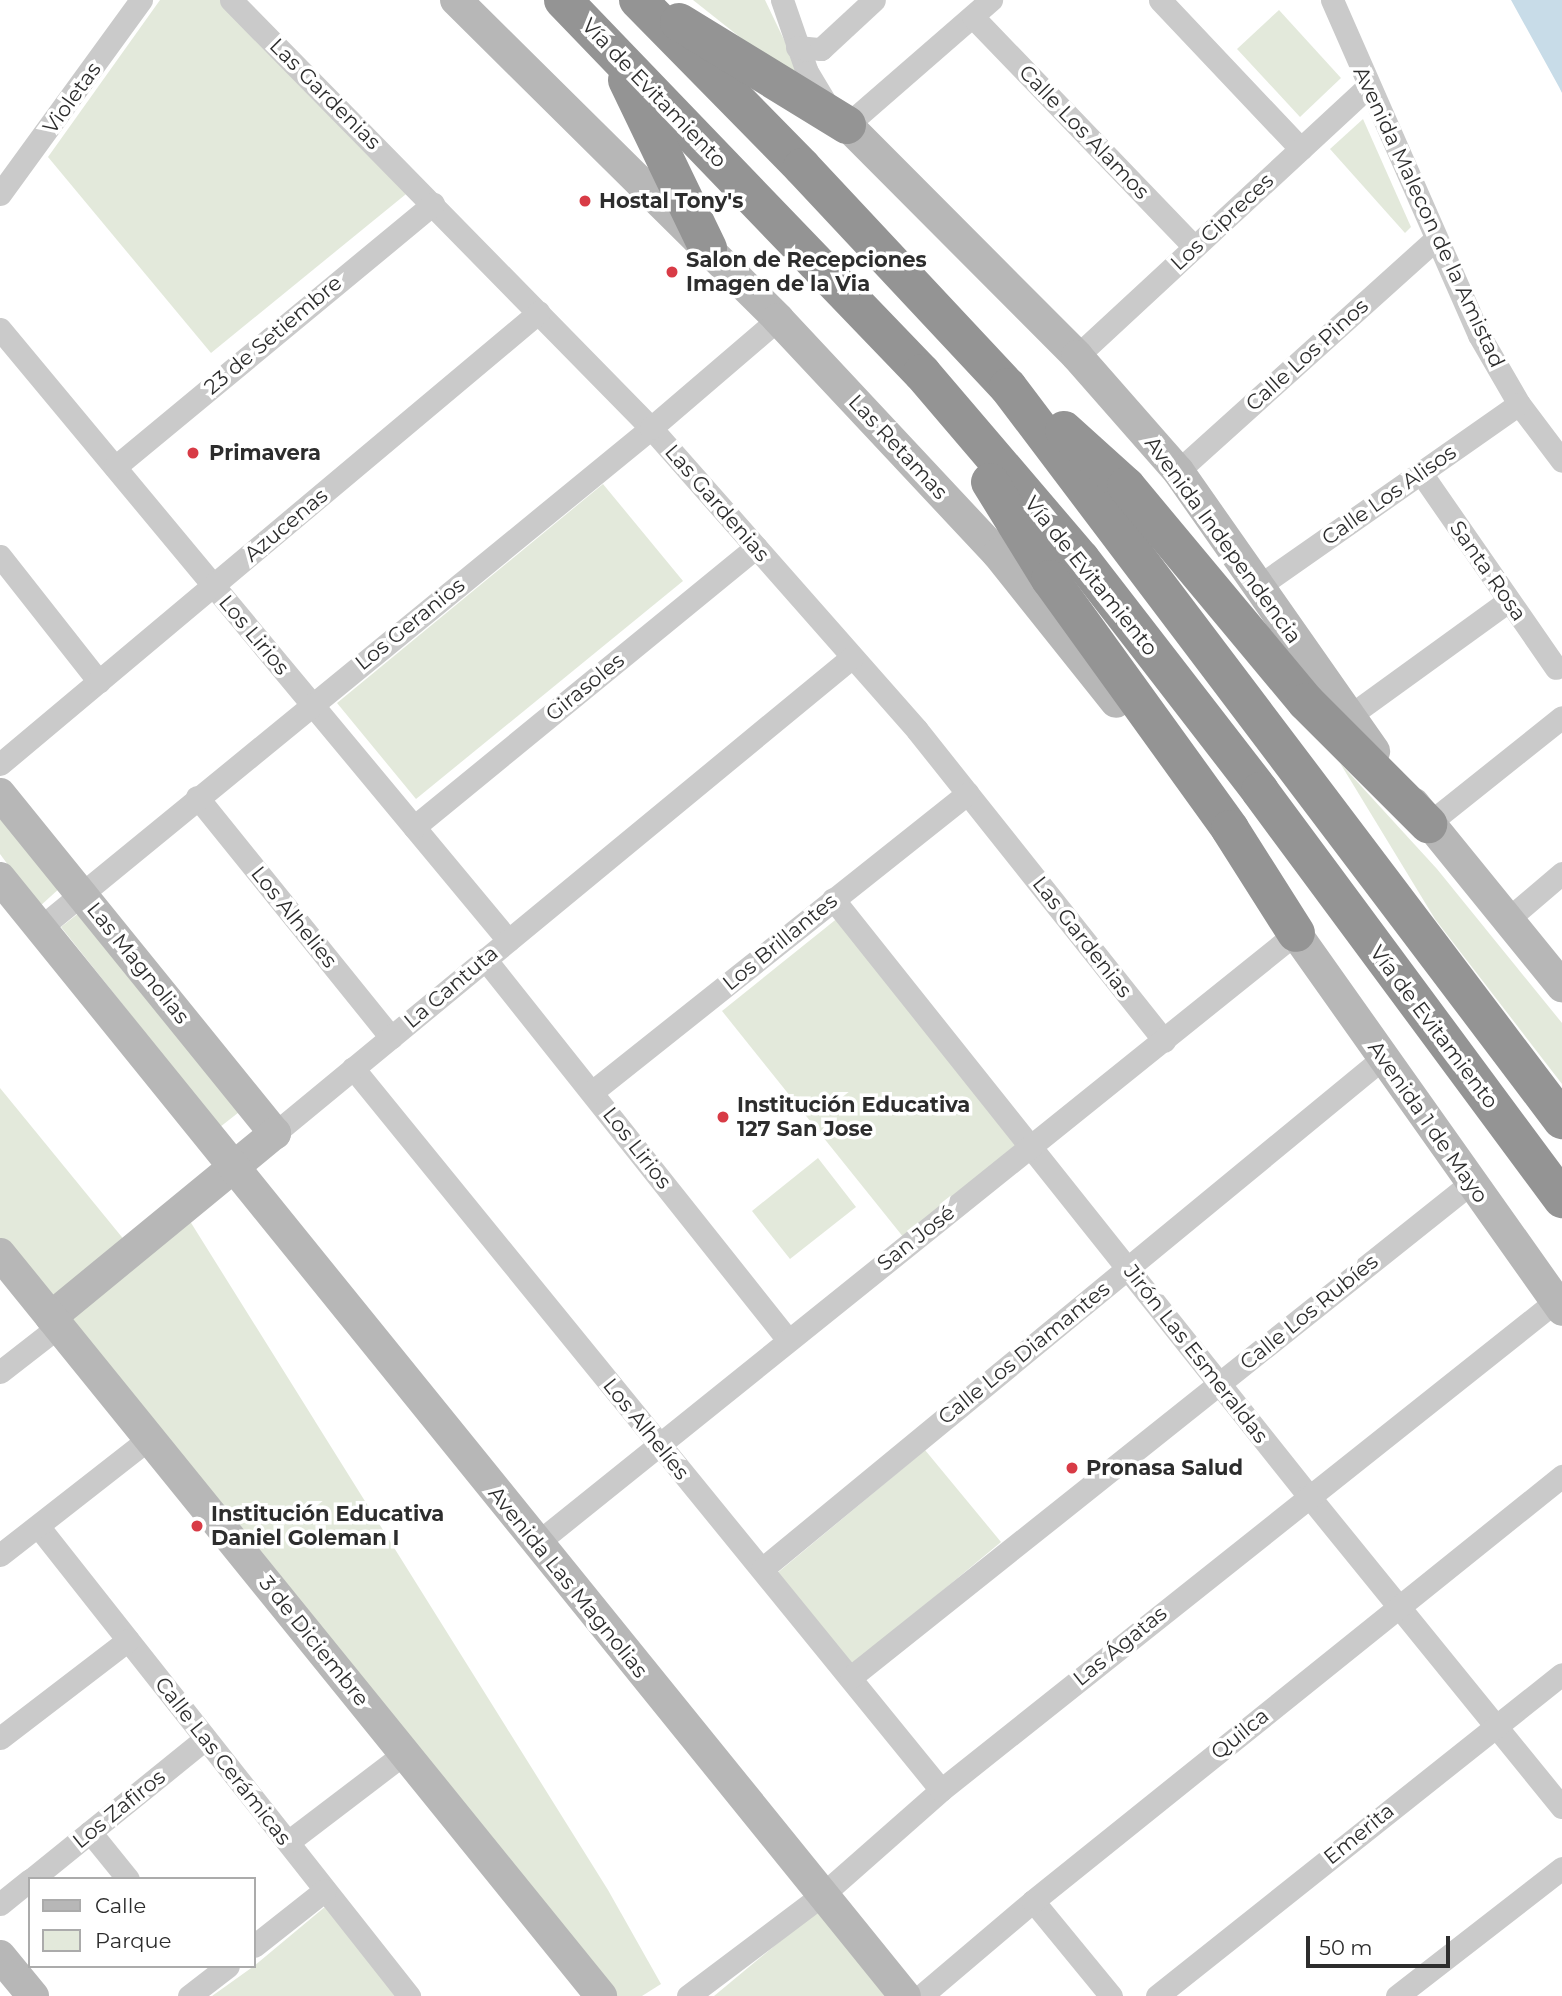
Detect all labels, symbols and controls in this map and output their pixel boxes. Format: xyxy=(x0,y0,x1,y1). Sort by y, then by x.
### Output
street label: Vía de Evitamiento xyxy=(576,13,732,173)
street label: Las Gardenias xyxy=(264,33,386,155)
street label: Violetas xyxy=(38,57,106,139)
street label: Calle Los Alamos xyxy=(1014,60,1154,204)
street label: Avenida Malecon de la Amistad xyxy=(1348,62,1510,372)
street label: Los Cipreces xyxy=(1165,168,1279,276)
place label: Hostal Tony's xyxy=(599,188,743,214)
marker: Hostal Tony's xyxy=(577,193,593,209)
place label: Salon de Recepciones Imagen de la Via xyxy=(686,247,927,297)
marker: Salon de Recepciones Imagen de la Via xyxy=(664,264,680,280)
street label: 23 de Setiembre xyxy=(199,270,347,400)
street label: Calle Los Pinos xyxy=(1241,293,1373,417)
street label: Las Retamas xyxy=(843,389,953,505)
street label: Avenida Independencia xyxy=(1139,432,1307,648)
street label: Las Gardenias xyxy=(659,439,775,567)
street label: Calle Los Alisos xyxy=(1317,439,1461,551)
place label: Primavera xyxy=(209,440,321,466)
marker: Primavera xyxy=(183,443,203,463)
street label: Azucenas xyxy=(239,483,333,567)
street label: Vía de Evitamiento xyxy=(1019,491,1163,661)
street label: Santa Rosa xyxy=(1444,516,1532,626)
street label: Los Geranios xyxy=(350,572,470,676)
street label: Los Lirios xyxy=(213,590,295,680)
street label: Girasoles xyxy=(541,648,629,726)
street label: Los Alhelies xyxy=(246,861,342,973)
street label: Las Gardenias xyxy=(1027,871,1137,1003)
street label: Los Brillantes xyxy=(718,888,842,996)
street label: Las Magnolias xyxy=(81,897,195,1029)
street label: La Cantuta xyxy=(399,940,503,1034)
street label: Vía de Evitamiento xyxy=(1365,941,1503,1113)
street label: Avenida 1 de Mayo xyxy=(1363,1036,1493,1208)
place label: Institución Educativa 127 San Jose xyxy=(737,1092,970,1142)
street label: Los Lirios xyxy=(597,1102,677,1194)
marker: Institución Educativa 127 San Jose xyxy=(715,1109,731,1125)
street label: San José xyxy=(872,1200,960,1276)
street label: Calle Los Rubíes xyxy=(1235,1249,1383,1375)
street label: Jirón Las Esmeraldas xyxy=(1119,1260,1273,1448)
street label: Calle Los Diamantes xyxy=(933,1276,1115,1430)
street label: Los Alhelíes xyxy=(598,1373,694,1485)
place label: Pronasa Salud xyxy=(1086,1455,1243,1481)
marker: Pronasa Salud xyxy=(1064,1460,1080,1476)
street label: Avenida Las Magnolias xyxy=(483,1481,653,1683)
place label: Institución Educativa Daniel Goleman I xyxy=(211,1501,444,1551)
marker: Institución Educativa Daniel Goleman I xyxy=(189,1518,205,1534)
street label: 3 de Diciembre xyxy=(254,1571,374,1711)
street label: Las Ágatas xyxy=(1068,1601,1172,1691)
street label: Calle Las Cerámicas xyxy=(149,1672,297,1850)
street label: Quilca xyxy=(1206,1703,1274,1765)
street label: Los Zafiros xyxy=(68,1764,170,1854)
street label: Emerita xyxy=(1319,1798,1399,1870)
legend xyxy=(28,1877,256,1968)
text: Calle xyxy=(95,1893,146,1918)
scale bar xyxy=(1310,1923,1454,1967)
text: Parque xyxy=(95,1928,171,1953)
text: 50 m xyxy=(1319,1935,1373,1960)

